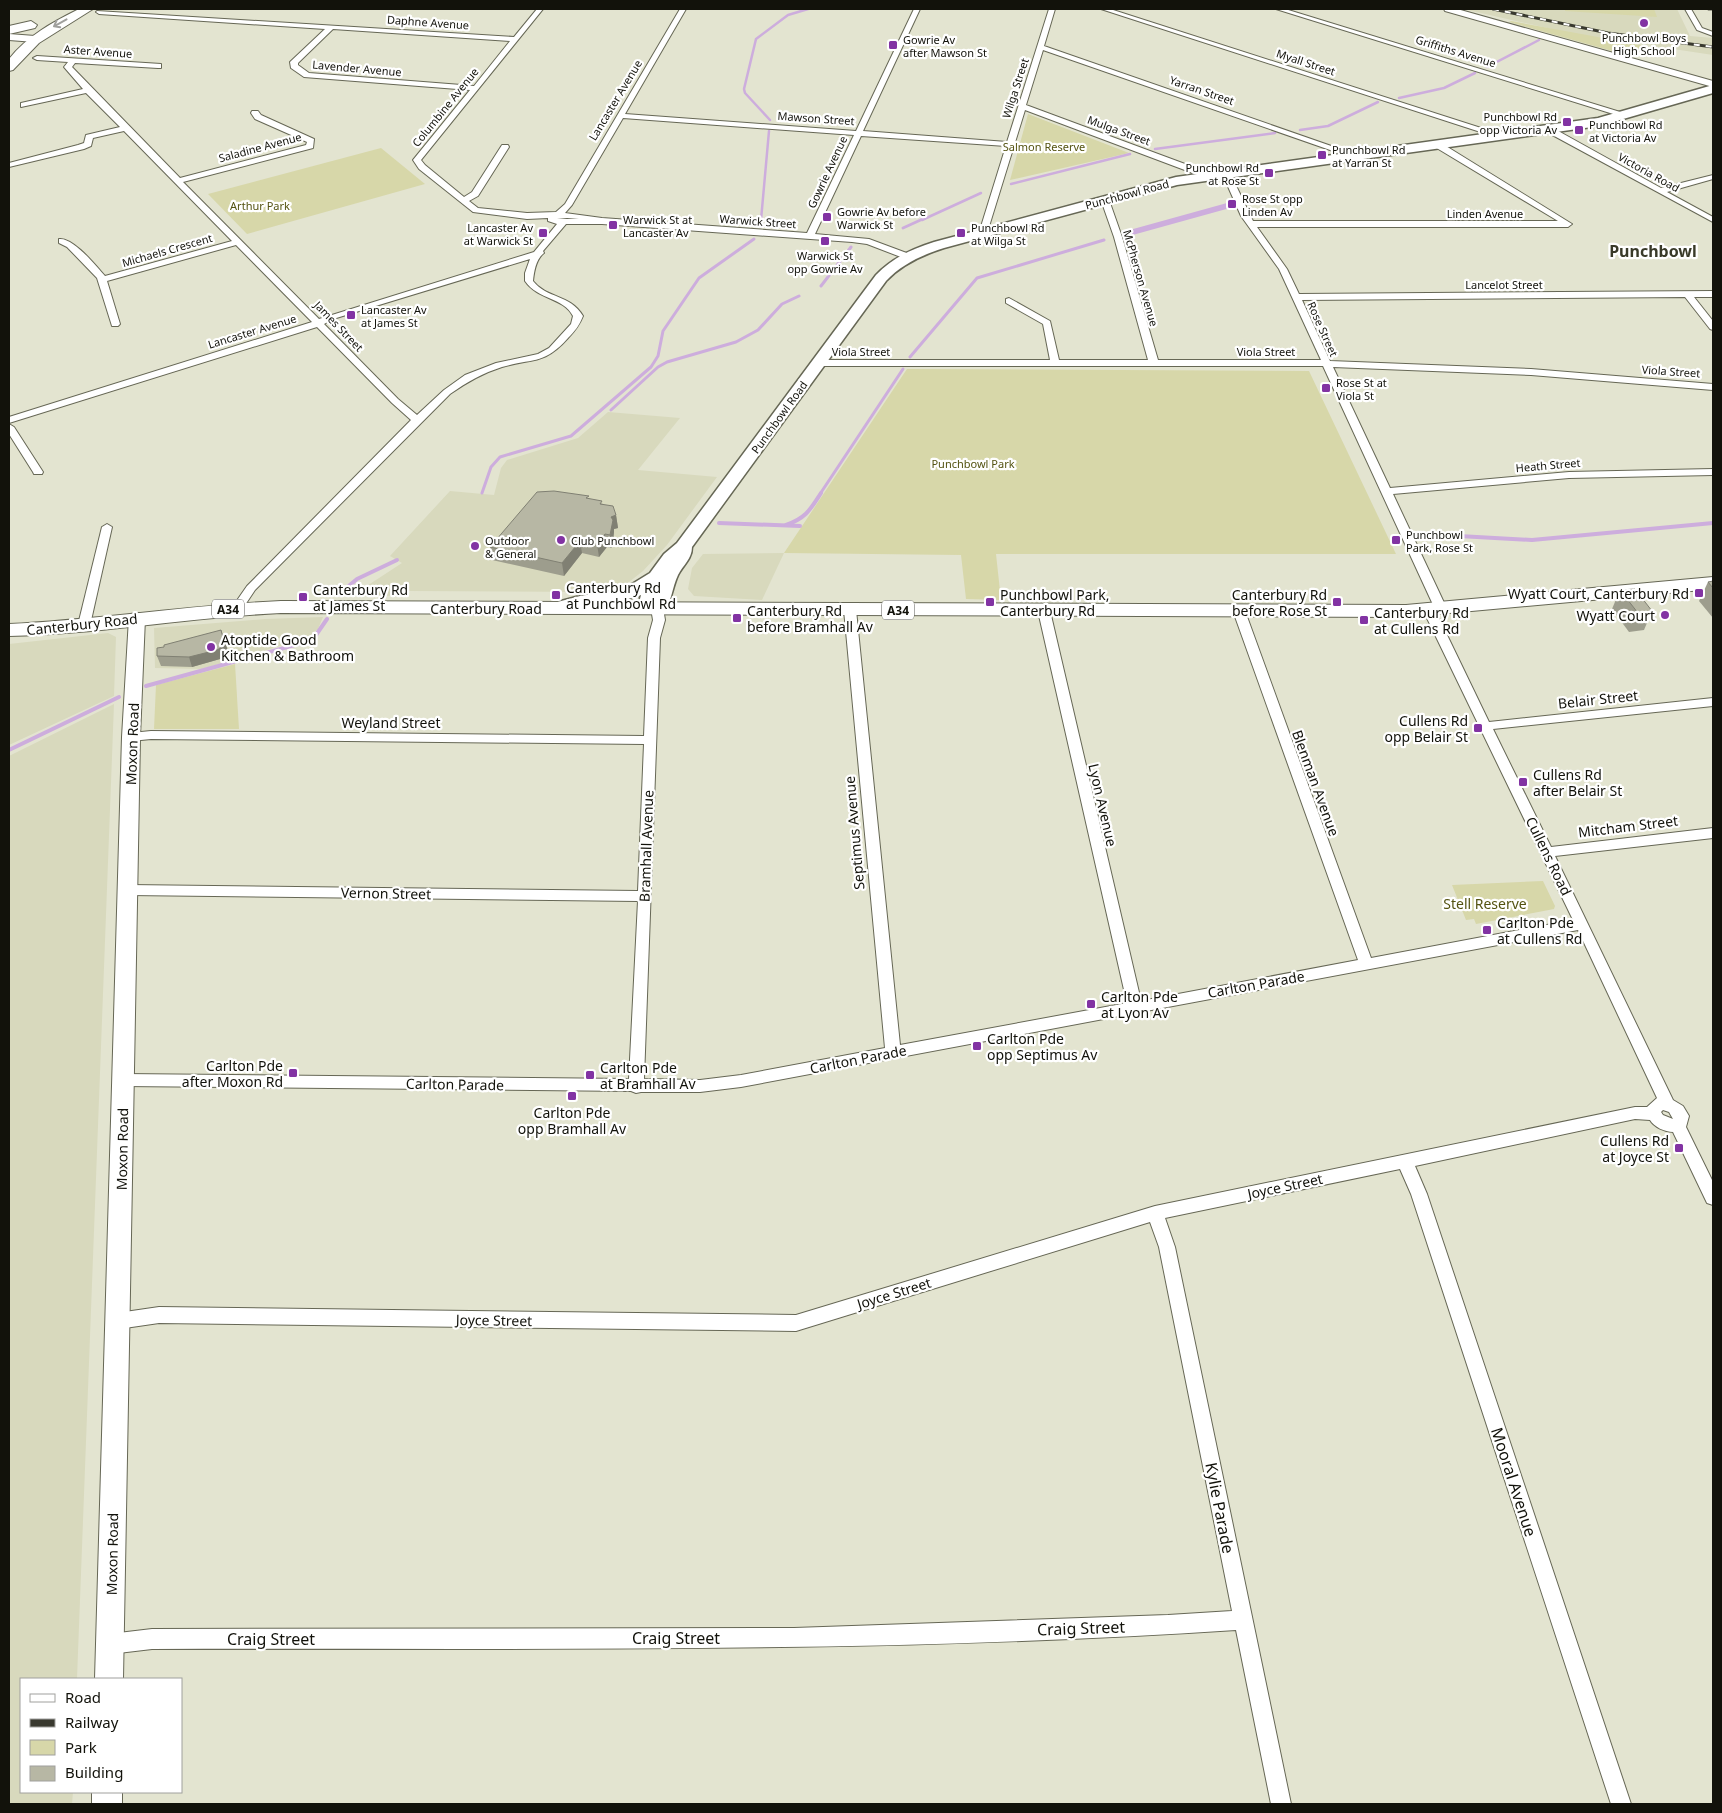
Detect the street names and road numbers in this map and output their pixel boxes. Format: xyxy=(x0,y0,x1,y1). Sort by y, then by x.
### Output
street label: Daphne Avenue xyxy=(386,12,470,32)
street label: Griffiths Avenue xyxy=(1414,32,1498,70)
street label: Aster Avenue xyxy=(63,41,133,61)
street label: Myall Street xyxy=(1275,45,1337,79)
street label: Wilga Street xyxy=(998,56,1032,120)
street label: Lavender Avenue xyxy=(312,57,402,79)
street label: Lancaster Avenue xyxy=(585,57,645,143)
street label: Columbine Avenue xyxy=(408,64,482,150)
street label: Yarran Street xyxy=(1168,72,1236,108)
street label: Mawson Street xyxy=(777,108,855,128)
street label: Mulga Street xyxy=(1085,112,1153,148)
street label: Saladine Avenue xyxy=(217,129,303,165)
street label: Gowrie Avenue xyxy=(804,133,850,211)
street label: Victoria Road xyxy=(1616,149,1682,195)
street label: Punchbowl Road xyxy=(1083,176,1171,212)
street label: Linden Avenue xyxy=(1447,206,1523,221)
street label: Warwick Street xyxy=(719,211,797,231)
street label: McPherson Avenue xyxy=(1120,228,1162,328)
street label: Michaels Crescent xyxy=(120,230,214,270)
street label: Lancelot Street xyxy=(1465,277,1543,292)
street label: James Street xyxy=(311,297,367,354)
street label: Rose Street xyxy=(1304,299,1342,359)
street label: Lancaster Avenue xyxy=(206,310,298,352)
street label: Viola Street xyxy=(832,344,890,359)
street label: Viola Street xyxy=(1237,344,1295,359)
street label: Viola Street xyxy=(1641,361,1701,381)
street label: Punchbowl Road xyxy=(748,378,810,456)
street label: Heath Street xyxy=(1515,455,1581,475)
street label: Canterbury Road xyxy=(430,599,542,618)
road number: A34 xyxy=(212,600,244,618)
road number: A34 xyxy=(882,600,914,620)
street label: Canterbury Road xyxy=(26,609,138,639)
street label: Belair Street xyxy=(1557,685,1639,713)
street label: Moxon Road xyxy=(121,702,143,786)
street label: Weyland Street xyxy=(342,713,440,732)
street label: Blenman Avenue xyxy=(1288,727,1344,839)
street label: Lyon Avenue xyxy=(1084,762,1122,848)
street label: Septimus Avenue xyxy=(840,775,868,891)
street label: Bramhall Avenue xyxy=(635,790,657,902)
street label: Mitcham Street xyxy=(1577,810,1679,842)
street label: Cullens Road xyxy=(1522,814,1576,898)
street label: Vernon Street xyxy=(341,883,431,903)
street label: Carlton Parade xyxy=(1206,966,1306,1002)
street label: Carlton Parade xyxy=(808,1040,908,1078)
street label: Carlton Parade xyxy=(406,1074,504,1094)
street label: Moxon Road xyxy=(112,1108,132,1190)
street label: Joyce Street xyxy=(1244,1169,1324,1204)
street label: Joyce Street xyxy=(853,1273,933,1314)
street label: Joyce Street xyxy=(454,1310,532,1330)
street label: Mooral Avenue xyxy=(1486,1425,1542,1539)
street label: Kylie Parade xyxy=(1200,1461,1240,1555)
street label: Moxon Road xyxy=(102,1513,122,1595)
street label: Craig Street xyxy=(1037,1615,1126,1641)
street label: Craig Street xyxy=(632,1627,720,1649)
street label: Craig Street xyxy=(227,1628,315,1650)

